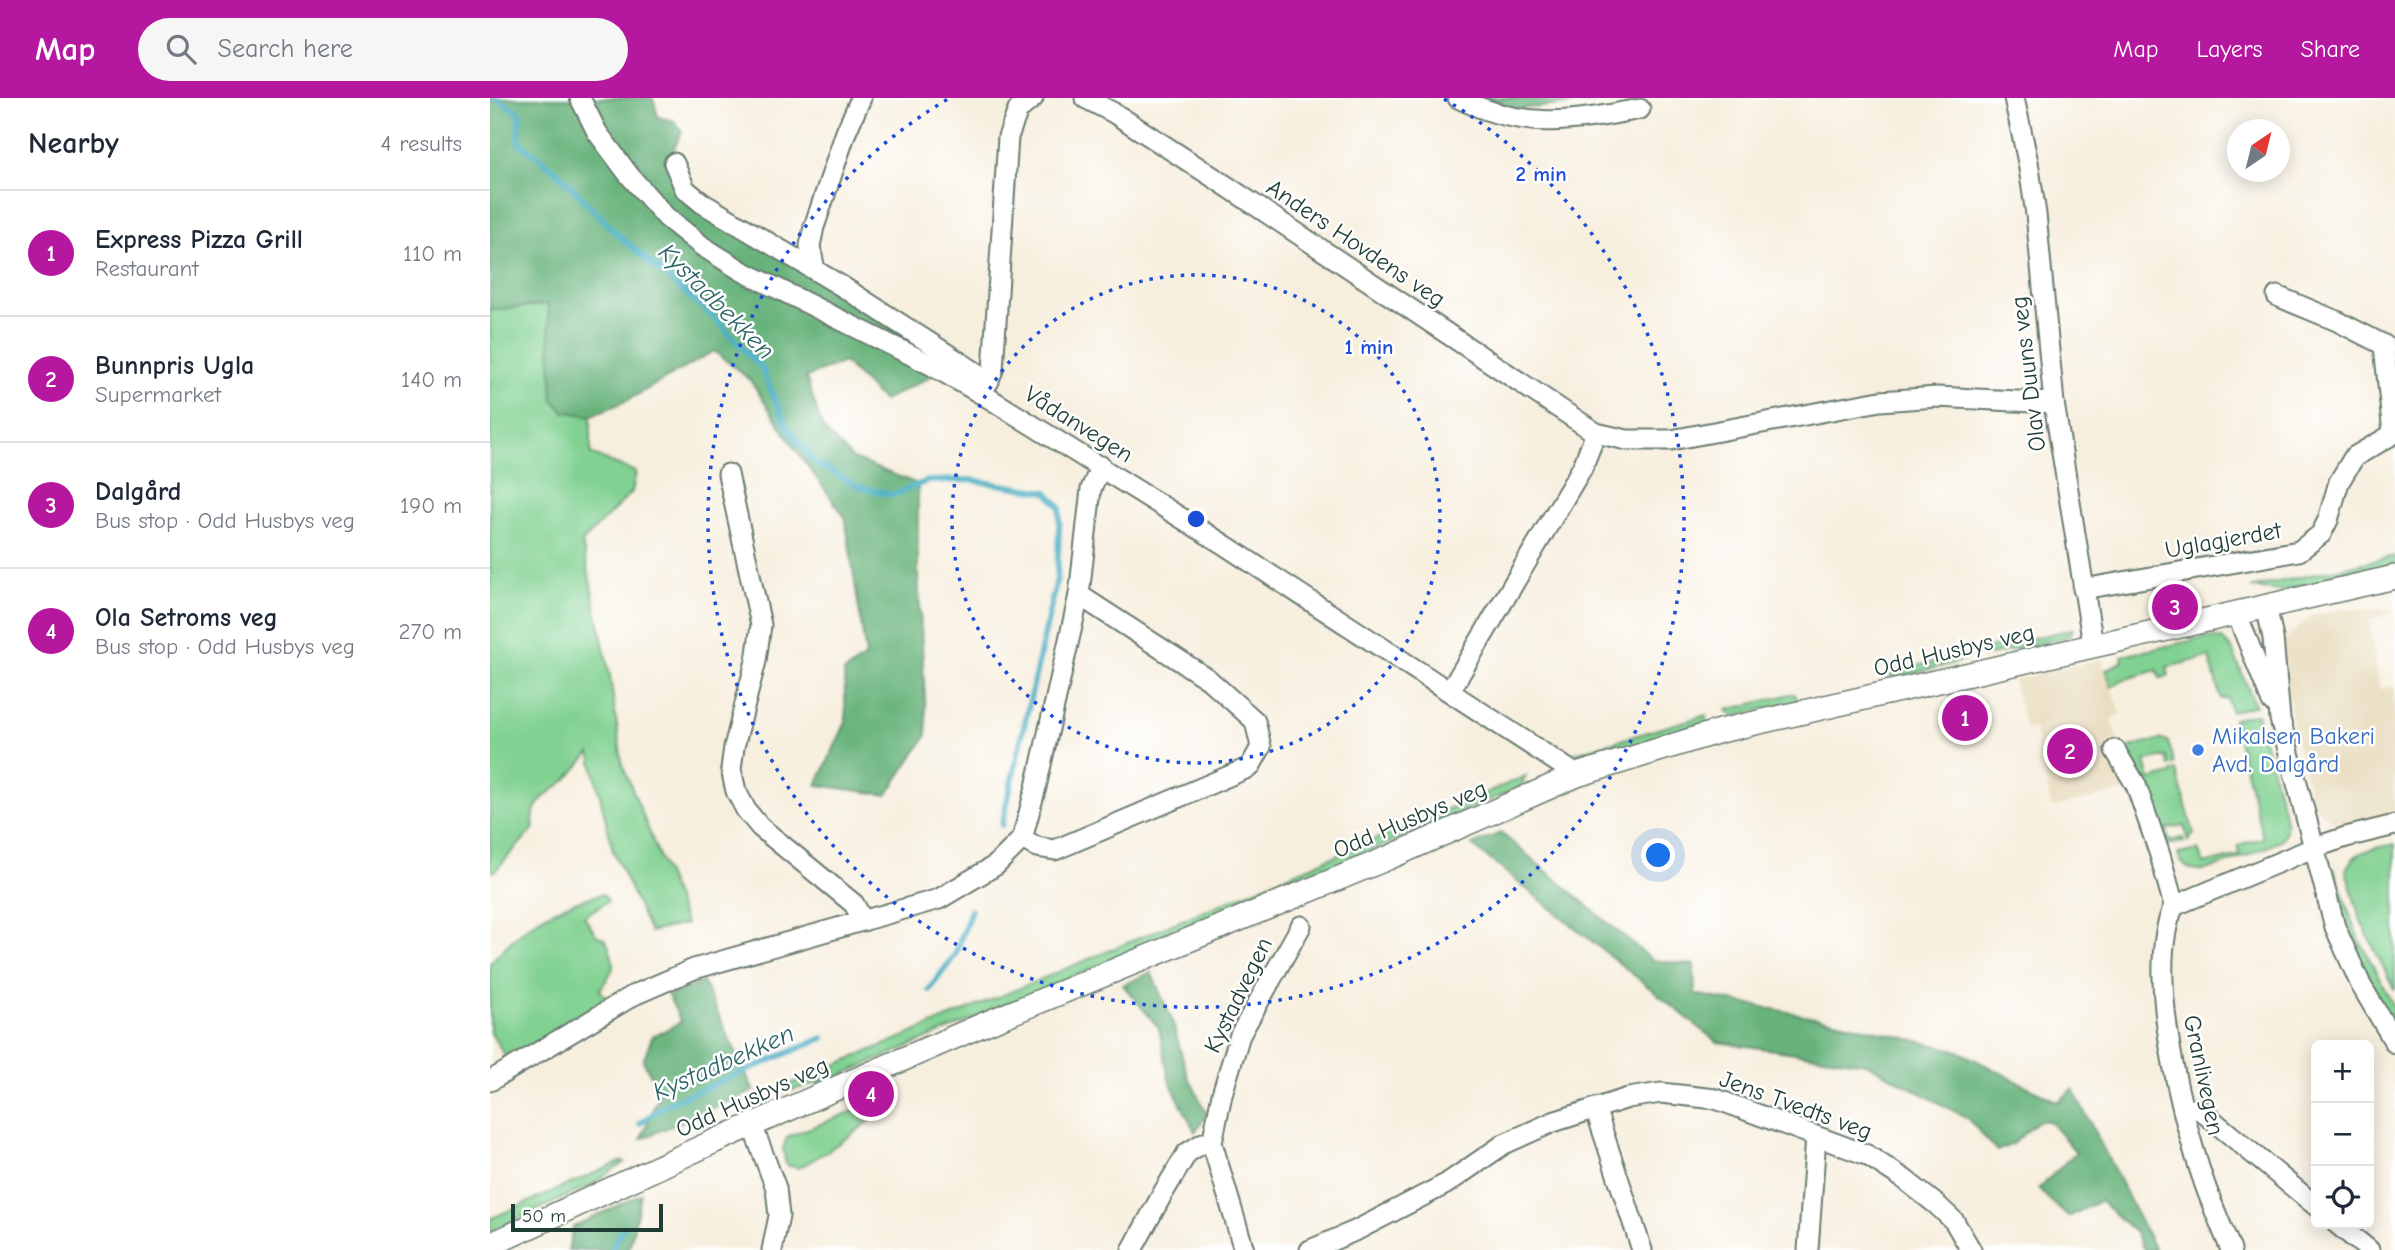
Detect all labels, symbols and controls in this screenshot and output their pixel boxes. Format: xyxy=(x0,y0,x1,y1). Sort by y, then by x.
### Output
search box xyxy=(138,18,628,81)
text: Map xyxy=(35,30,96,68)
icon: search xyxy=(162,30,200,68)
text: Search here xyxy=(218,34,353,64)
text: Map xyxy=(2113,35,2159,63)
text: Layers xyxy=(2197,35,2262,63)
text: Share xyxy=(2300,35,2360,63)
north arrow xyxy=(2227,119,2290,182)
text: Nearby xyxy=(28,126,119,161)
text: 4 results xyxy=(380,130,462,157)
text: 2 min xyxy=(1515,162,1567,186)
street label: Anders Hovdens veg xyxy=(1261,173,1451,313)
text: Express Pizza Grill xyxy=(95,225,303,255)
water label: Kystadbekken xyxy=(652,237,781,366)
text: 1 xyxy=(46,240,56,267)
text: 110 m xyxy=(403,240,462,267)
text: Restaurant xyxy=(95,255,199,282)
street label: Olav Duuns veg xyxy=(2005,295,2051,453)
text: 1 min xyxy=(1345,335,1393,359)
text: Bunnpris Ugla xyxy=(95,351,254,381)
text: 2 xyxy=(45,366,57,393)
text: 140 m xyxy=(401,366,462,393)
street label: Vådanvegen xyxy=(1020,380,1138,468)
text: Supermarket xyxy=(95,381,221,408)
text: Dalgård xyxy=(95,477,181,507)
text: 3 xyxy=(45,492,57,519)
text: 190 m xyxy=(400,492,462,519)
text: Bus stop · Odd Husbys veg xyxy=(95,507,355,534)
centre of rings xyxy=(1184,507,1208,531)
street label: Uglagjerdet xyxy=(2163,516,2285,564)
pin: 3 xyxy=(2152,581,2198,633)
text: Ola Setroms veg xyxy=(95,603,278,633)
text: 4 xyxy=(46,618,56,645)
text: 270 m xyxy=(398,618,462,645)
street label: Odd Husbys veg xyxy=(1871,618,2037,682)
text: Bus stop · Odd Husbys veg xyxy=(95,633,355,660)
pin: 1 xyxy=(1942,692,1988,744)
place label: Mikalsen Bakeri Avd. Dalgård xyxy=(2212,722,2375,778)
pin: 2 xyxy=(2047,725,2093,777)
marker: Mikalsen Bakeri Avd. Dalgård xyxy=(2190,742,2206,758)
street label: Odd Husbys veg xyxy=(1329,774,1491,864)
your location xyxy=(1641,838,1675,872)
street label: Kystadvegen xyxy=(1198,933,1278,1057)
street label: Granlivegen xyxy=(2178,1012,2230,1138)
water label: Kystadbekken xyxy=(648,1018,799,1107)
map controls xyxy=(2311,1040,2374,1229)
button: + xyxy=(2311,1040,2374,1103)
street label: Odd Husbys veg xyxy=(671,1051,833,1143)
street label: Jens Tvedts veg xyxy=(1716,1064,1876,1146)
pin: 4 xyxy=(848,1068,894,1120)
button: − xyxy=(2311,1103,2374,1166)
button: locate xyxy=(2311,1166,2374,1229)
scale bar xyxy=(511,1201,663,1233)
text: 50 m xyxy=(522,1205,566,1227)

